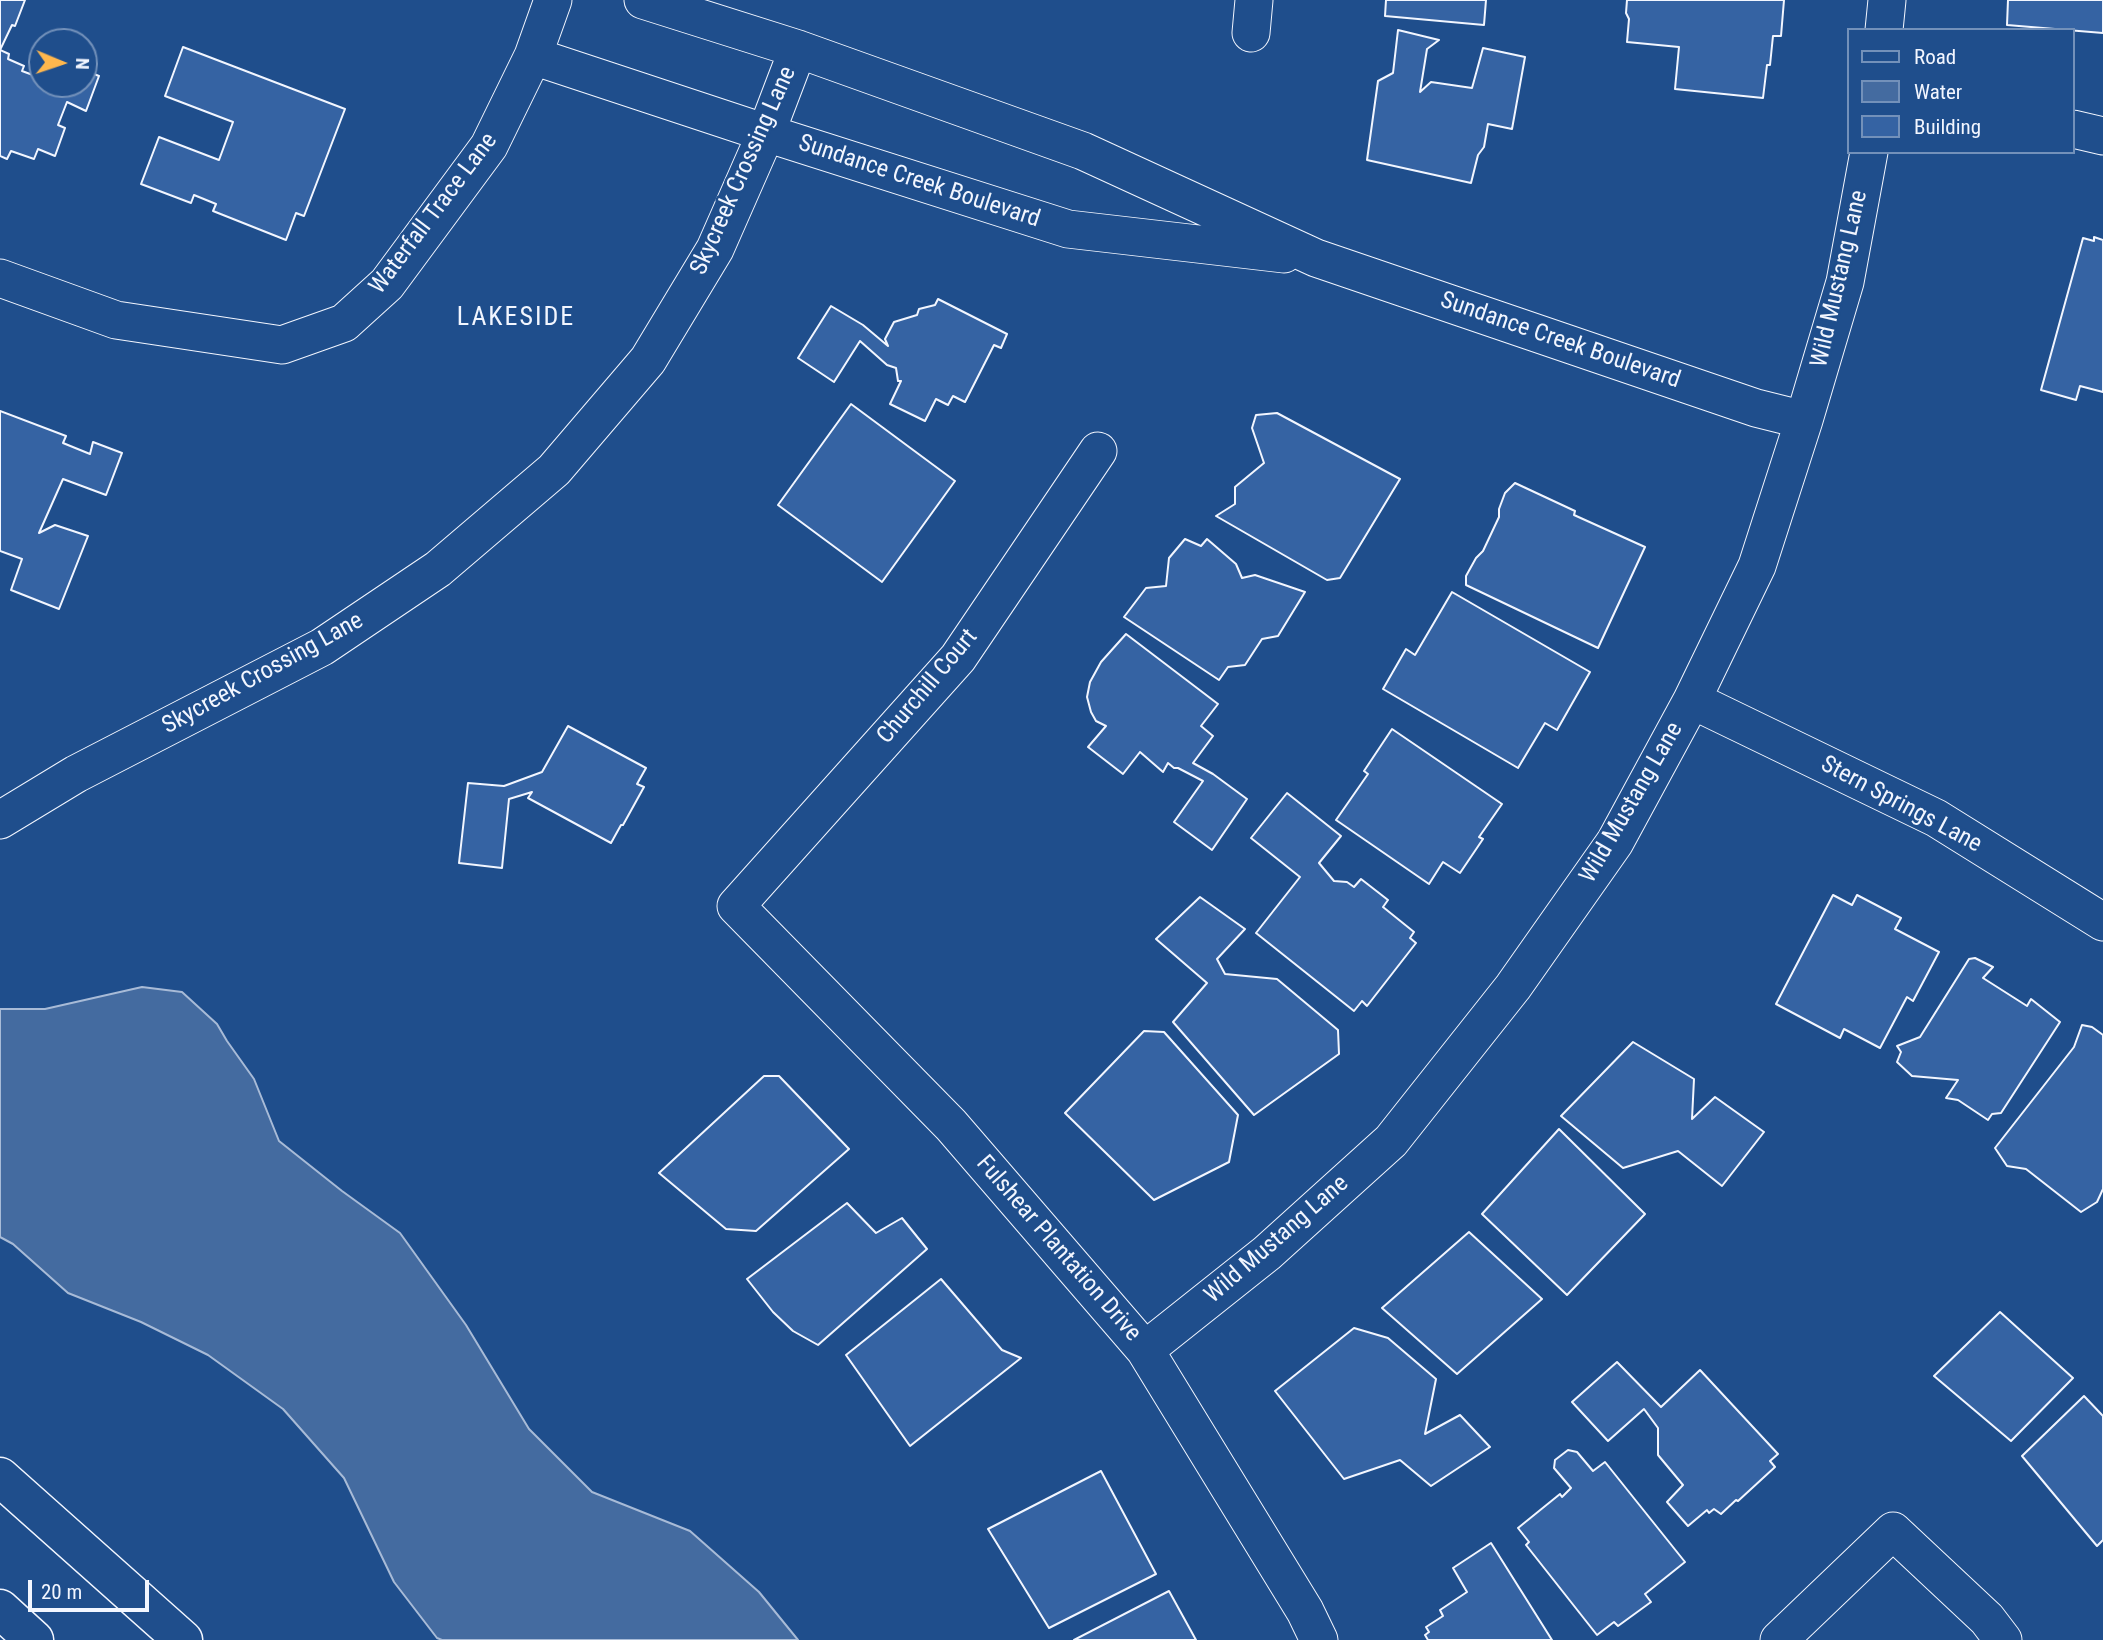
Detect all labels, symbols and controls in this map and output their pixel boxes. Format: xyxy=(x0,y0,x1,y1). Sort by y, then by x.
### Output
north arrow xyxy=(28,28,98,98)
legend xyxy=(1848,28,2075,154)
text: Road xyxy=(1914,45,1956,69)
text: N xyxy=(71,57,94,70)
street label: Skycreek Crossing Lane xyxy=(685,62,803,280)
text: Water xyxy=(1914,80,1962,104)
text: Building xyxy=(1914,115,1981,139)
street label: Waterfall Trace Lane xyxy=(364,128,504,300)
street label: Sundance Creek Boulevard xyxy=(795,129,1043,235)
street label: Wild Mustang Lane xyxy=(1806,188,1874,370)
street label: Sundance Creek Boulevard xyxy=(1436,286,1684,396)
district label: LAKESIDE xyxy=(458,302,574,334)
street label: Skycreek Crossing Lane xyxy=(158,607,368,741)
street label: Churchill Court xyxy=(872,624,984,750)
street label: Wild Mustang Lane xyxy=(1574,718,1690,888)
street label: Stern Springs Lane xyxy=(1816,750,1986,860)
street label: Fulshear Plantation Drive xyxy=(969,1150,1147,1348)
street label: Wild Mustang Lane xyxy=(1199,1170,1355,1310)
scale bar xyxy=(32,1566,152,1610)
text: 20 m xyxy=(41,1580,82,1604)

